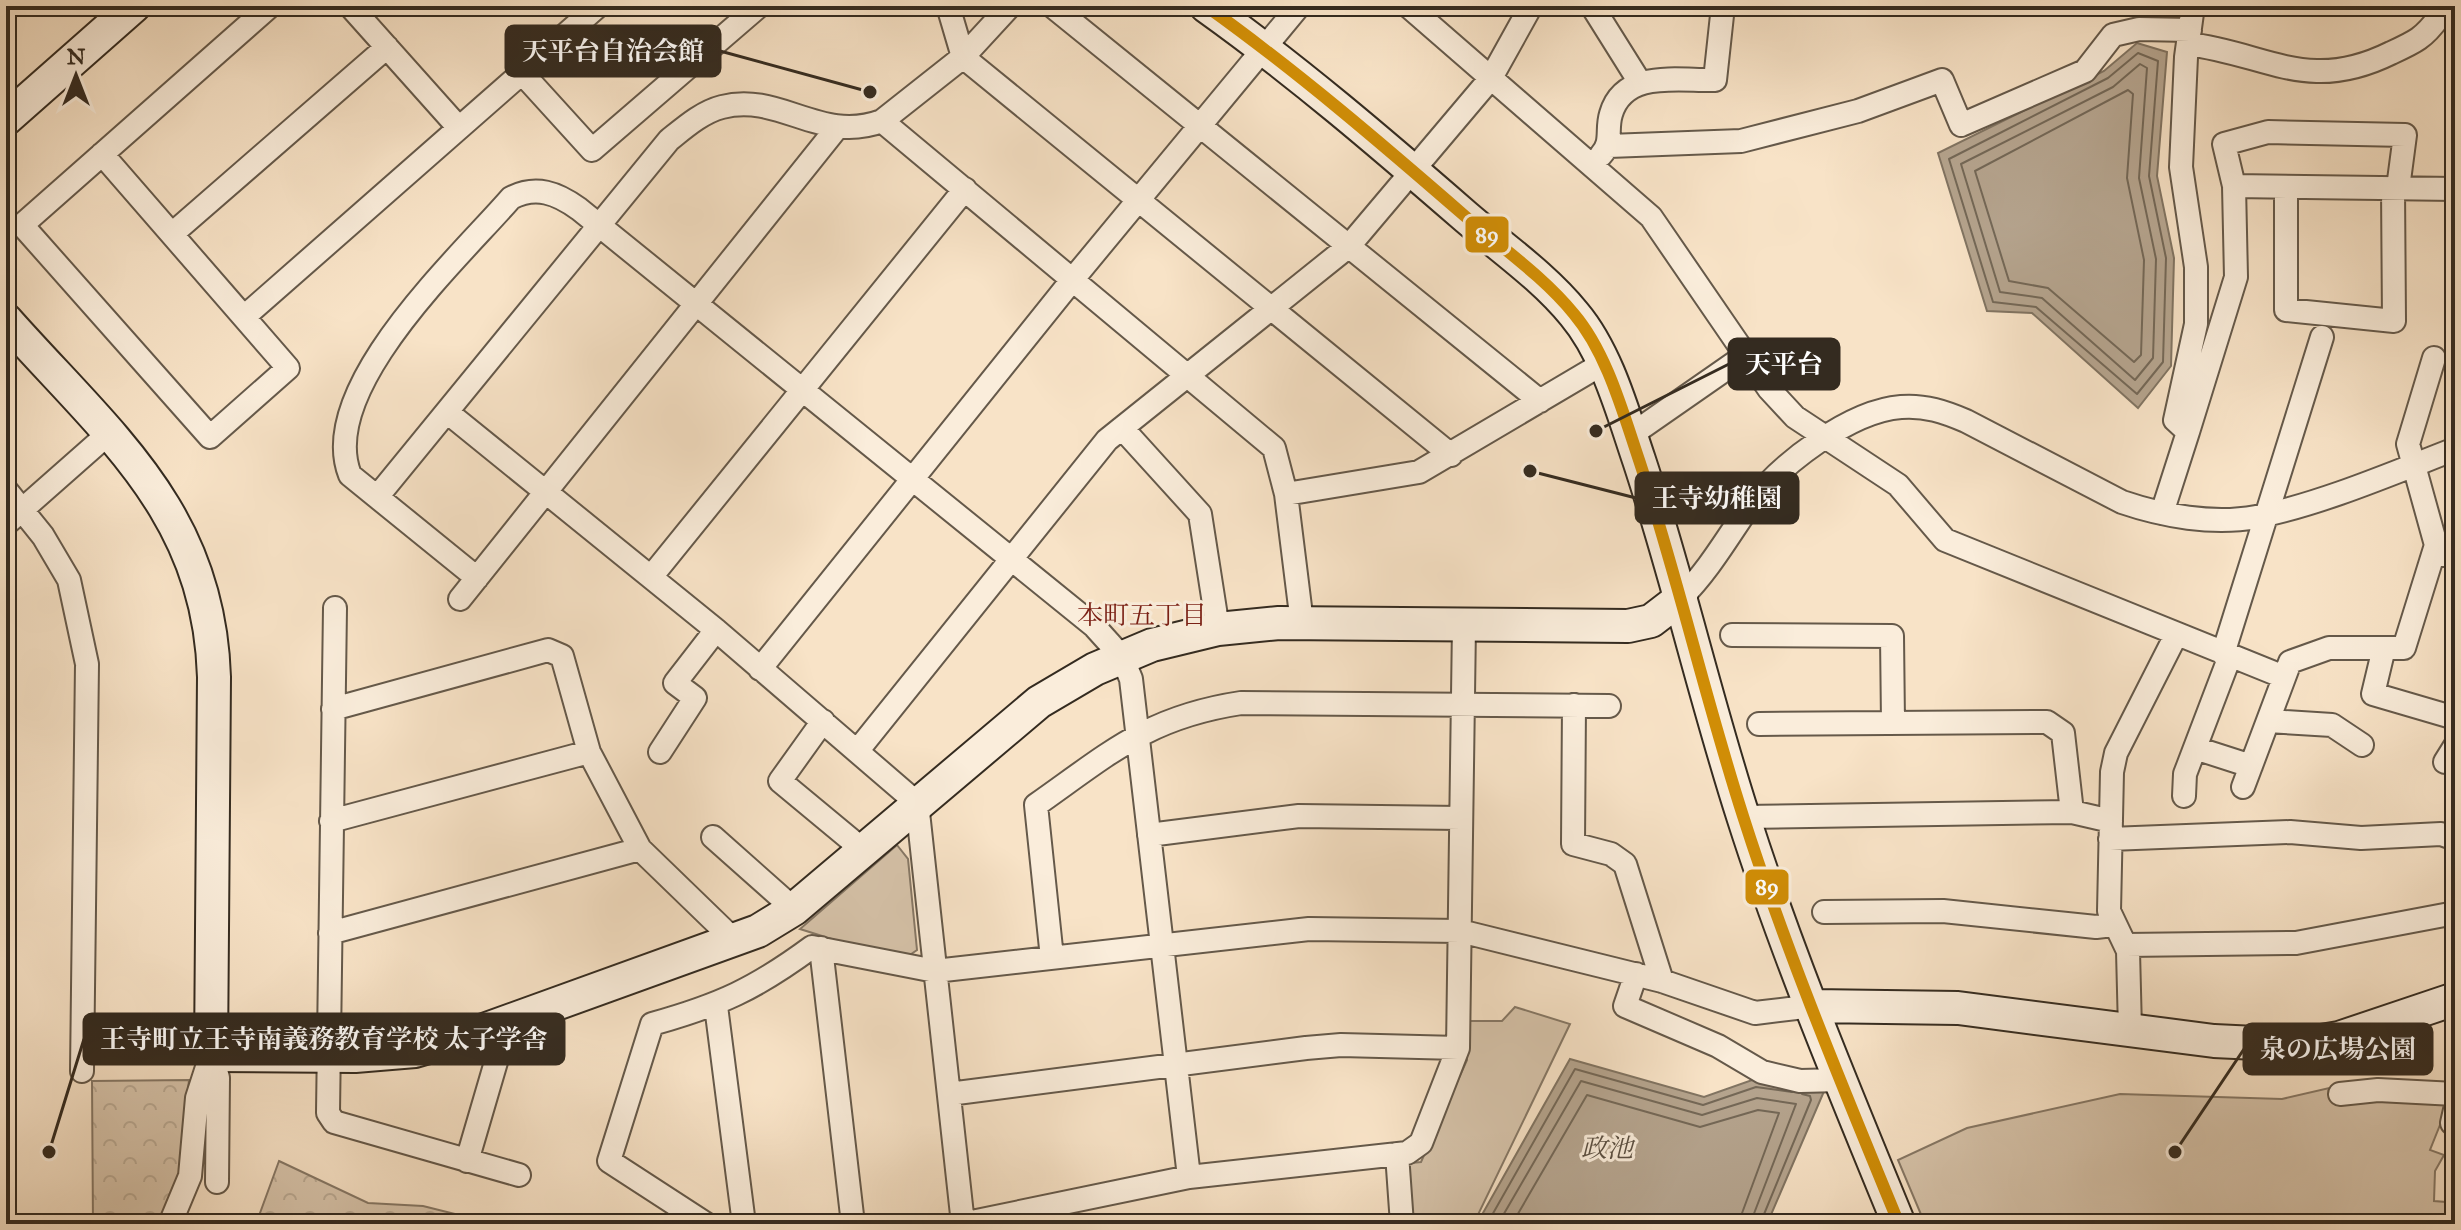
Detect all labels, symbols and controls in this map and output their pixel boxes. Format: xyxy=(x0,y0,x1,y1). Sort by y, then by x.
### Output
callout: 天平台自治会館 xyxy=(506,26,720,76)
text: 天平台自治会館 xyxy=(522,35,704,67)
north arrow xyxy=(36,36,116,116)
text: N xyxy=(67,43,86,70)
line badge: 89 xyxy=(1464,215,1510,254)
text: 89 xyxy=(1475,221,1499,248)
callout: 天平台 xyxy=(1729,339,1839,389)
text: 天平台 xyxy=(1745,348,1823,380)
callout: 王寺幼稚園 xyxy=(1636,473,1798,523)
text: 王寺幼稚園 xyxy=(1652,482,1782,514)
district label: 本町五丁目 xyxy=(1077,599,1207,631)
line badge: 89 xyxy=(1744,868,1790,906)
text: 89 xyxy=(1755,873,1779,900)
callout: 王寺町立王寺南義務教育学校 太子学舎 xyxy=(84,1014,564,1064)
text: 王寺町立王寺南義務教育学校 太子学舎 xyxy=(100,1023,548,1055)
callout: 泉の広場公園 xyxy=(2244,1024,2432,1074)
text: 泉の広場公園 xyxy=(2260,1033,2416,1065)
water label: 政池 xyxy=(1581,1132,1636,1164)

